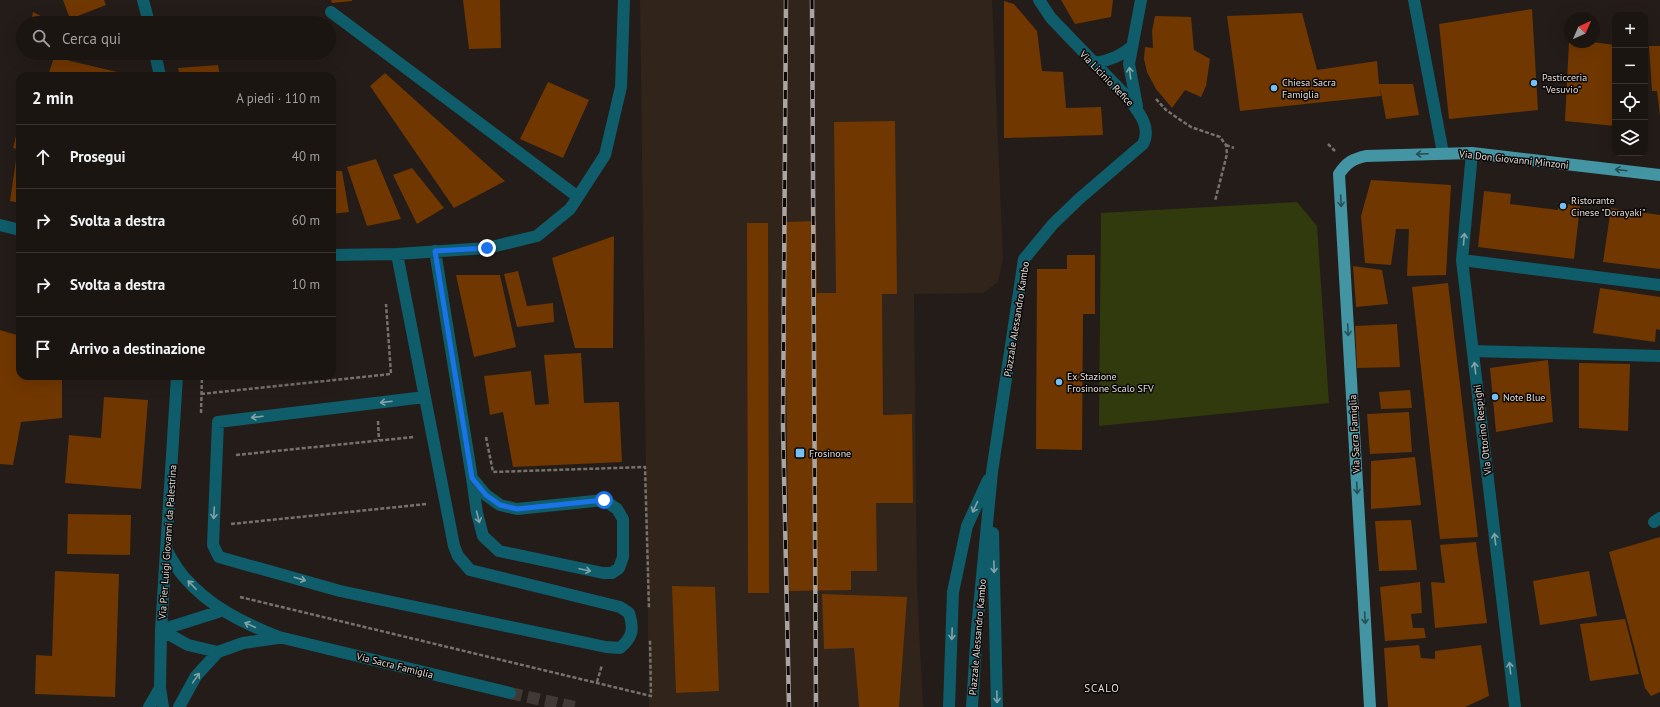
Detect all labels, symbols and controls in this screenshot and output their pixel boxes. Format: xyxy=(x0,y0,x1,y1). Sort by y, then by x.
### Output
north arrow xyxy=(1564,12,1600,48)
map controls xyxy=(1612,12,1648,156)
button: + xyxy=(1612,12,1648,48)
search box xyxy=(16,16,336,60)
icon: search xyxy=(30,27,52,49)
text: Cerca qui xyxy=(62,29,121,48)
street label: Via Licinio Refice xyxy=(1076,47,1137,109)
button: − xyxy=(1612,48,1648,84)
one-way arrow xyxy=(1126,67,1134,80)
place label: Pasticceria "Vesuvio" xyxy=(1542,71,1587,96)
place label: Chiesa Sacra Famiglia xyxy=(1282,76,1336,101)
marker: Pasticceria "Vesuvio" xyxy=(1529,78,1539,88)
marker: Chiesa Sacra Famiglia xyxy=(1269,83,1279,93)
button: locate xyxy=(1612,84,1648,120)
text: 2 min xyxy=(32,87,73,109)
text: A piedi · 110 m xyxy=(236,90,320,107)
button: layers xyxy=(1612,120,1648,156)
icon: ahead xyxy=(32,146,54,168)
text: Prosegui xyxy=(70,147,126,166)
street label: Via Don Giovanni Minzoni xyxy=(1458,147,1569,172)
text: 40 m xyxy=(292,148,320,165)
one-way arrow xyxy=(1416,150,1429,158)
one-way arrow xyxy=(1615,167,1628,174)
one-way arrow xyxy=(1337,194,1344,207)
place label: Ristorante Cinese "Dorayaki" xyxy=(1571,194,1645,219)
marker: Ristorante Cinese "Dorayaki" xyxy=(1558,201,1568,211)
icon: right xyxy=(32,210,54,232)
text: Svolta a destra xyxy=(70,211,165,230)
text: 60 m xyxy=(292,212,320,229)
one-way arrow xyxy=(1460,233,1468,246)
route end xyxy=(478,239,496,257)
street label: Piazzale Alessandro Kambo xyxy=(1001,260,1032,378)
icon: right xyxy=(32,274,54,296)
text: Svolta a destra xyxy=(70,275,165,294)
text: 10 m xyxy=(292,276,320,293)
one-way arrow xyxy=(1345,323,1352,336)
icon: arrive xyxy=(32,338,54,360)
text: Arrivo a destinazione xyxy=(70,339,205,358)
one-way arrow xyxy=(1471,362,1478,375)
place label: Ex Stazione Frosinone Scalo SFV xyxy=(1067,370,1154,395)
marker: Ex Stazione Frosinone Scalo SFV xyxy=(1054,377,1064,387)
street label: Via Ottorino Respighi xyxy=(1471,384,1495,477)
place label: Note Blue xyxy=(1503,391,1545,404)
marker: Note Blue xyxy=(1490,392,1500,402)
street label: Via Sacra Famiglia xyxy=(1346,394,1363,475)
one-way arrow xyxy=(380,398,393,406)
one-way arrow xyxy=(251,413,264,421)
marker: Frosinone xyxy=(794,447,806,459)
place label: Frosinone xyxy=(809,447,851,460)
street label: Via Pier Luigi Giovanni da Palestrina xyxy=(156,464,179,621)
one-way arrow xyxy=(1354,481,1361,494)
route start xyxy=(595,491,613,509)
one-way arrow xyxy=(971,501,978,513)
one-way arrow xyxy=(210,506,218,519)
one-way arrow xyxy=(475,510,482,523)
one-way arrow xyxy=(1491,533,1499,546)
one-way arrow xyxy=(990,560,998,573)
one-way arrow xyxy=(579,566,592,574)
one-way arrow xyxy=(293,576,306,583)
street label: Piazzale Alessandro Kambo xyxy=(966,578,989,696)
one-way arrow xyxy=(187,580,197,590)
one-way arrow xyxy=(1361,611,1369,624)
one-way arrow xyxy=(244,621,256,628)
one-way arrow xyxy=(948,627,956,640)
street label: Via Sacra Famiglia xyxy=(354,649,435,681)
one-way arrow xyxy=(1507,662,1514,675)
one-way arrow xyxy=(192,673,200,684)
district label: SCALO xyxy=(1084,681,1120,695)
one-way arrow xyxy=(993,690,1001,703)

